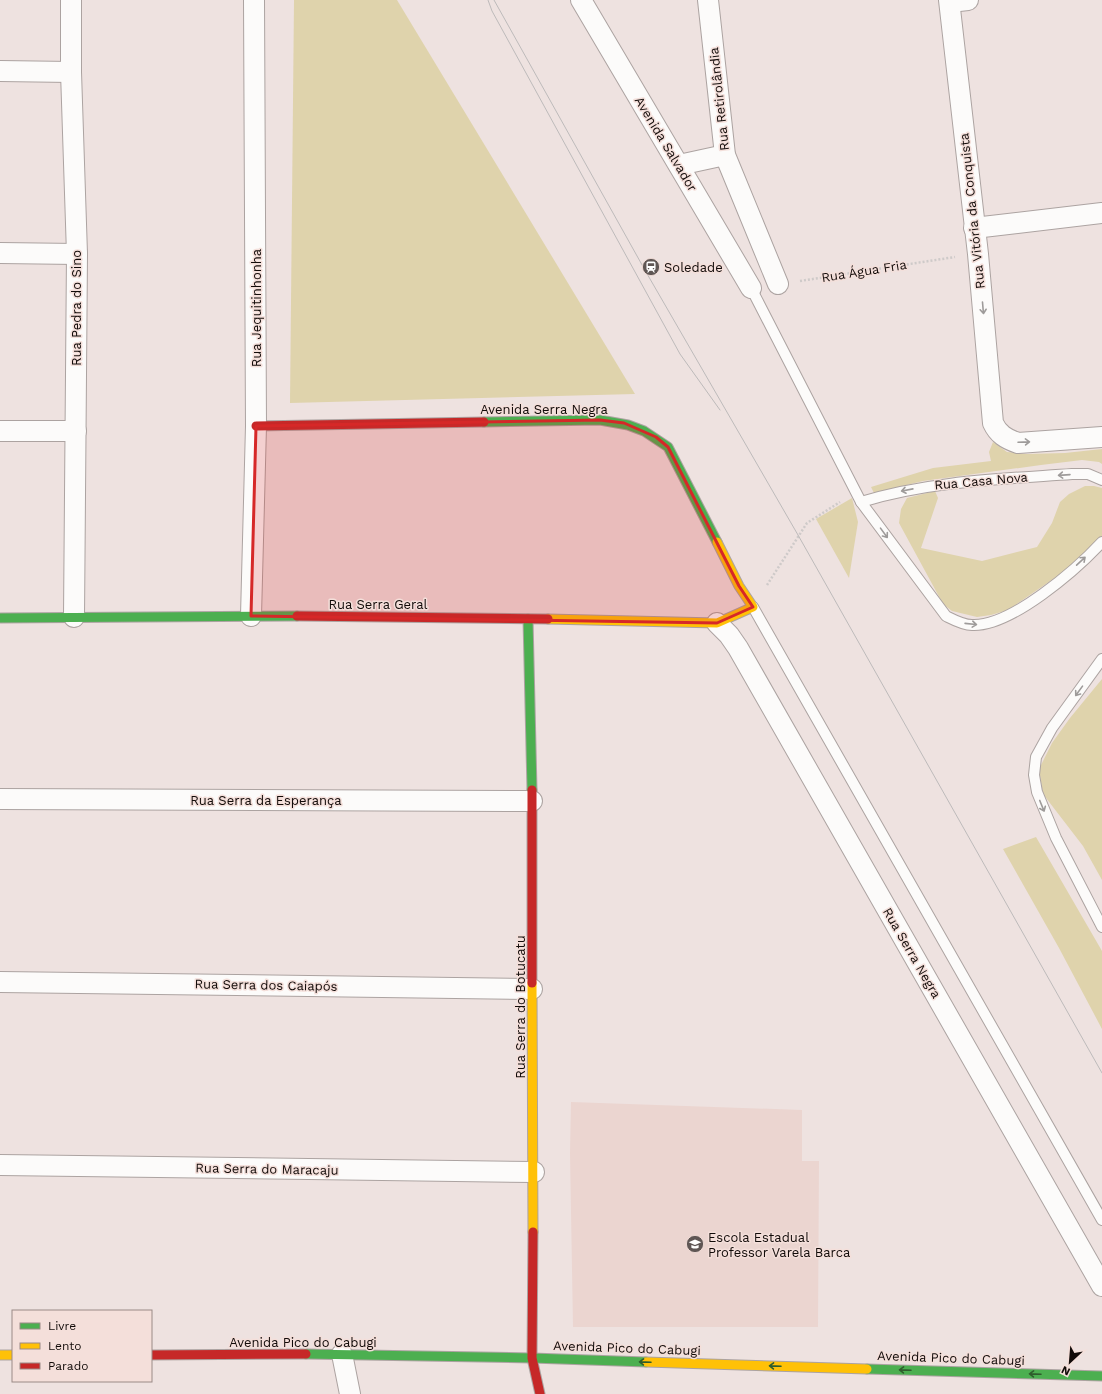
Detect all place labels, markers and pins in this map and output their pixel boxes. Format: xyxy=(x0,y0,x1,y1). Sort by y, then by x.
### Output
station icon: Soledade xyxy=(641,257,661,277)
place label: Soledade xyxy=(664,260,723,275)
place label: Escola Estadual Professor Varela Barca xyxy=(708,1230,851,1260)
school or university icon: Escola Estadual Professor Varela Barca xyxy=(685,1234,705,1254)

